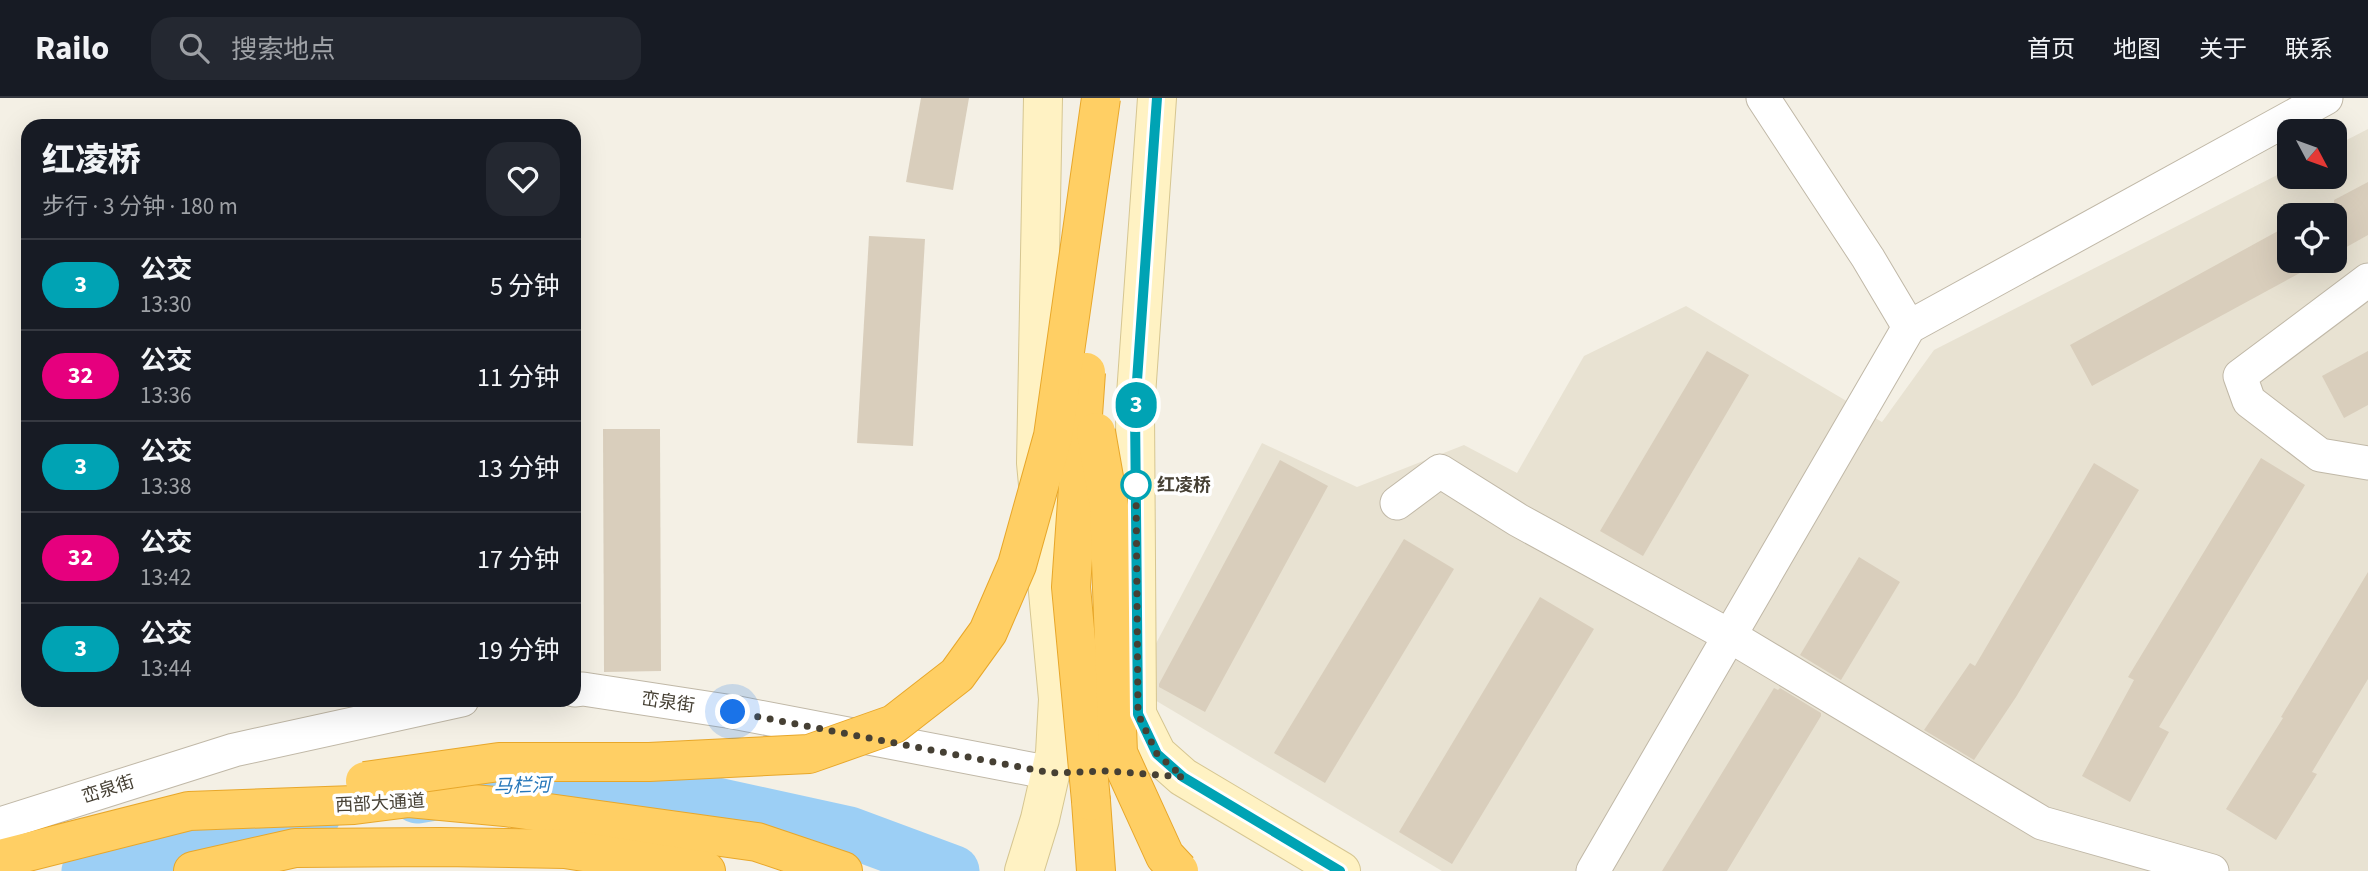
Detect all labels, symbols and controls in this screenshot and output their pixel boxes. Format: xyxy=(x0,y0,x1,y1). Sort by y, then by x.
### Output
search box xyxy=(151,17,641,80)
text: Railo xyxy=(35,25,109,72)
icon: search xyxy=(175,29,213,67)
text: 搜索地点 xyxy=(231,31,335,68)
text: 首页 xyxy=(2027,32,2075,67)
text: 地图 xyxy=(2113,32,2161,67)
text: 关于 xyxy=(2199,32,2247,67)
text: 联系 xyxy=(2285,32,2333,67)
north arrow xyxy=(2277,119,2347,189)
map controls xyxy=(2277,119,2347,273)
text: 红凌桥 xyxy=(42,137,141,184)
button: heart xyxy=(486,142,560,216)
text: 步行 · 3 分钟 · 180 m xyxy=(42,190,238,223)
button: locate xyxy=(2277,203,2347,273)
text: 公交 xyxy=(140,251,192,288)
text: 3 xyxy=(74,267,87,302)
text: 5 分钟 xyxy=(490,268,560,305)
text: 13:30 xyxy=(140,288,191,321)
text: 公交 xyxy=(140,342,192,379)
text: 32 xyxy=(68,358,93,393)
text: 11 分钟 xyxy=(477,359,560,396)
text: 13:36 xyxy=(140,379,191,412)
line badge: 3 xyxy=(1113,382,1159,428)
text: 3 xyxy=(1130,387,1142,422)
text: 公交 xyxy=(140,433,192,470)
text: 3 xyxy=(74,449,87,484)
text: 13 分钟 xyxy=(477,450,560,487)
text: 13:38 xyxy=(140,470,191,503)
marker: 红凌桥 xyxy=(1121,470,1151,500)
place label: 红凌桥 xyxy=(1157,473,1211,498)
text: 公交 xyxy=(140,524,192,561)
text: 32 xyxy=(68,540,93,575)
text: 17 分钟 xyxy=(477,541,560,578)
text: 13:42 xyxy=(140,561,191,594)
text: 公交 xyxy=(140,615,192,652)
text: 3 xyxy=(74,631,87,666)
text: 19 分钟 xyxy=(477,632,560,669)
text: 13:44 xyxy=(140,652,191,685)
street label: 峦泉街 xyxy=(639,686,696,719)
your location xyxy=(715,694,750,729)
street label: 峦泉街 xyxy=(79,769,138,810)
water label: 马栏河 xyxy=(493,772,555,801)
street label: 西部大通道 xyxy=(334,789,426,818)

